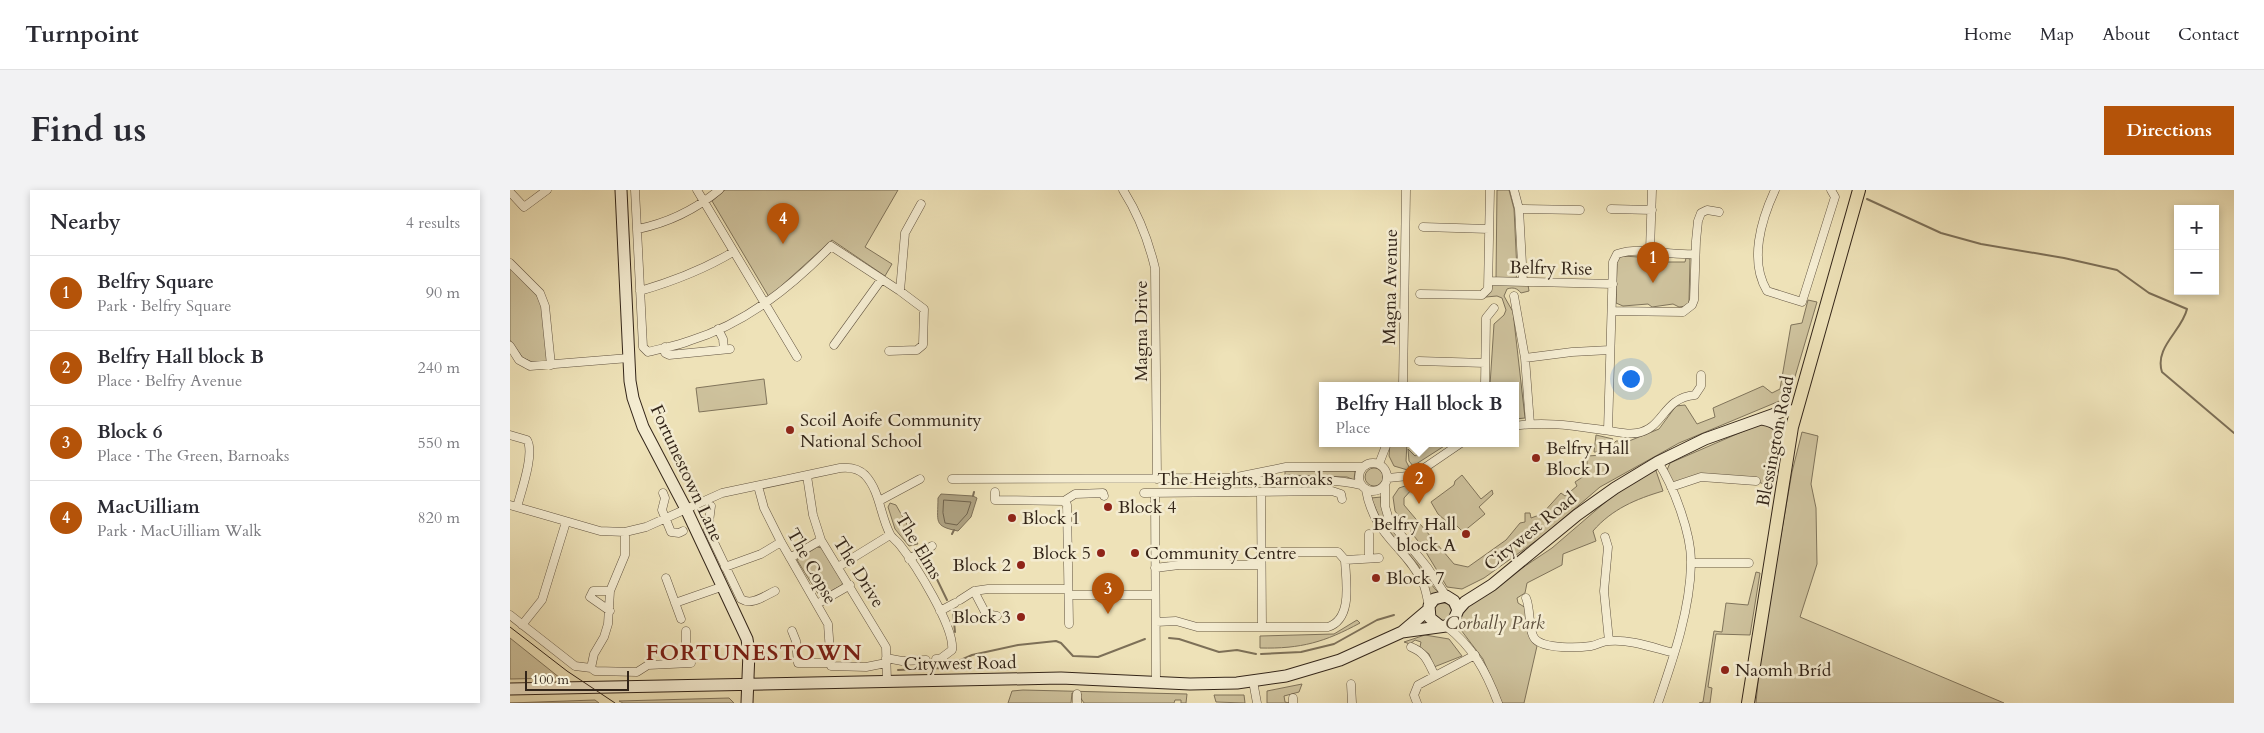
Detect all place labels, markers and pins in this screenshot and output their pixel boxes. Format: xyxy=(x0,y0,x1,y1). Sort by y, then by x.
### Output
pin: 4 xyxy=(767,203,799,244)
pin: 1 xyxy=(1637,242,1669,283)
place label: Scoil Aoife Community National School xyxy=(800,408,982,454)
marker: Scoil Aoife Community National School xyxy=(784,424,796,436)
place label: Belfry Hall Block D xyxy=(1546,436,1630,482)
marker: Belfry Hall Block D xyxy=(1530,452,1542,464)
pin: 2 xyxy=(1403,463,1435,504)
place label: Block 4 xyxy=(1118,495,1176,520)
marker: Block 4 xyxy=(1102,501,1114,513)
place label: Block 1 xyxy=(1022,506,1080,531)
marker: Block 1 xyxy=(1006,512,1018,524)
place label: Belfry Hall block A xyxy=(1373,512,1456,558)
marker: Belfry Hall block A xyxy=(1460,528,1472,540)
place label: Block 5 xyxy=(1033,541,1091,566)
place label: Community Centre xyxy=(1145,541,1297,566)
marker: Block 5 xyxy=(1095,547,1107,559)
marker: Community Centre xyxy=(1129,547,1141,559)
place label: Block 2 xyxy=(953,553,1011,578)
marker: Block 2 xyxy=(1015,559,1027,571)
place label: Block 7 xyxy=(1386,566,1444,591)
marker: Block 7 xyxy=(1370,572,1382,584)
pin: 3 xyxy=(1092,573,1124,614)
place label: Block 3 xyxy=(953,605,1011,630)
marker: Block 3 xyxy=(1015,611,1027,623)
place label: Naomh Bríd xyxy=(1735,658,1832,683)
marker: Naomh Bríd xyxy=(1719,664,1731,676)

